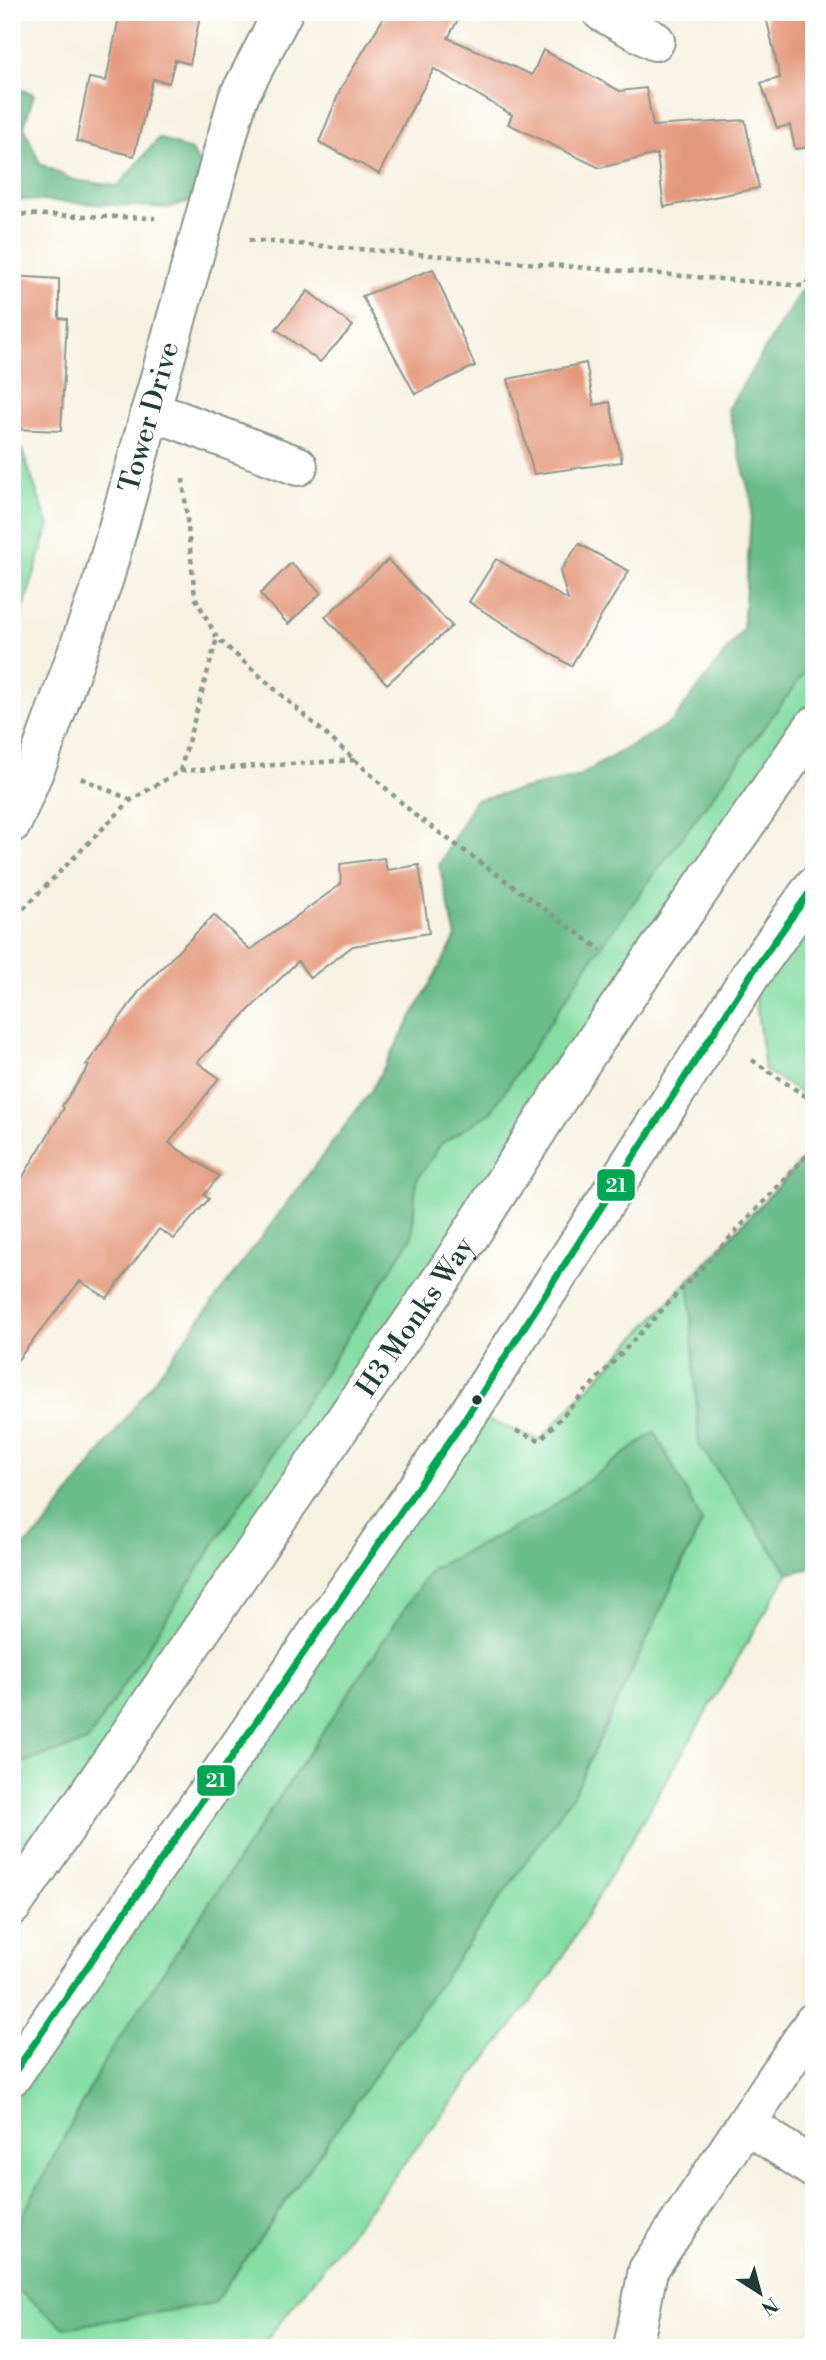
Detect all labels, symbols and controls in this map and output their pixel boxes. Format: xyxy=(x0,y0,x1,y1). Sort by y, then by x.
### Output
street label: Tower Drive xyxy=(111,338,187,496)
line badge: 21 xyxy=(596,1168,636,1202)
text: 21 xyxy=(605,1174,627,1198)
street label: H3 Monks Way xyxy=(349,1230,482,1403)
unlabelled marker xyxy=(470,1393,484,1407)
line badge: 21 xyxy=(196,1764,236,1797)
text: 21 xyxy=(205,1769,227,1793)
north arrow xyxy=(724,2258,794,2328)
text: N xyxy=(756,2292,783,2320)

